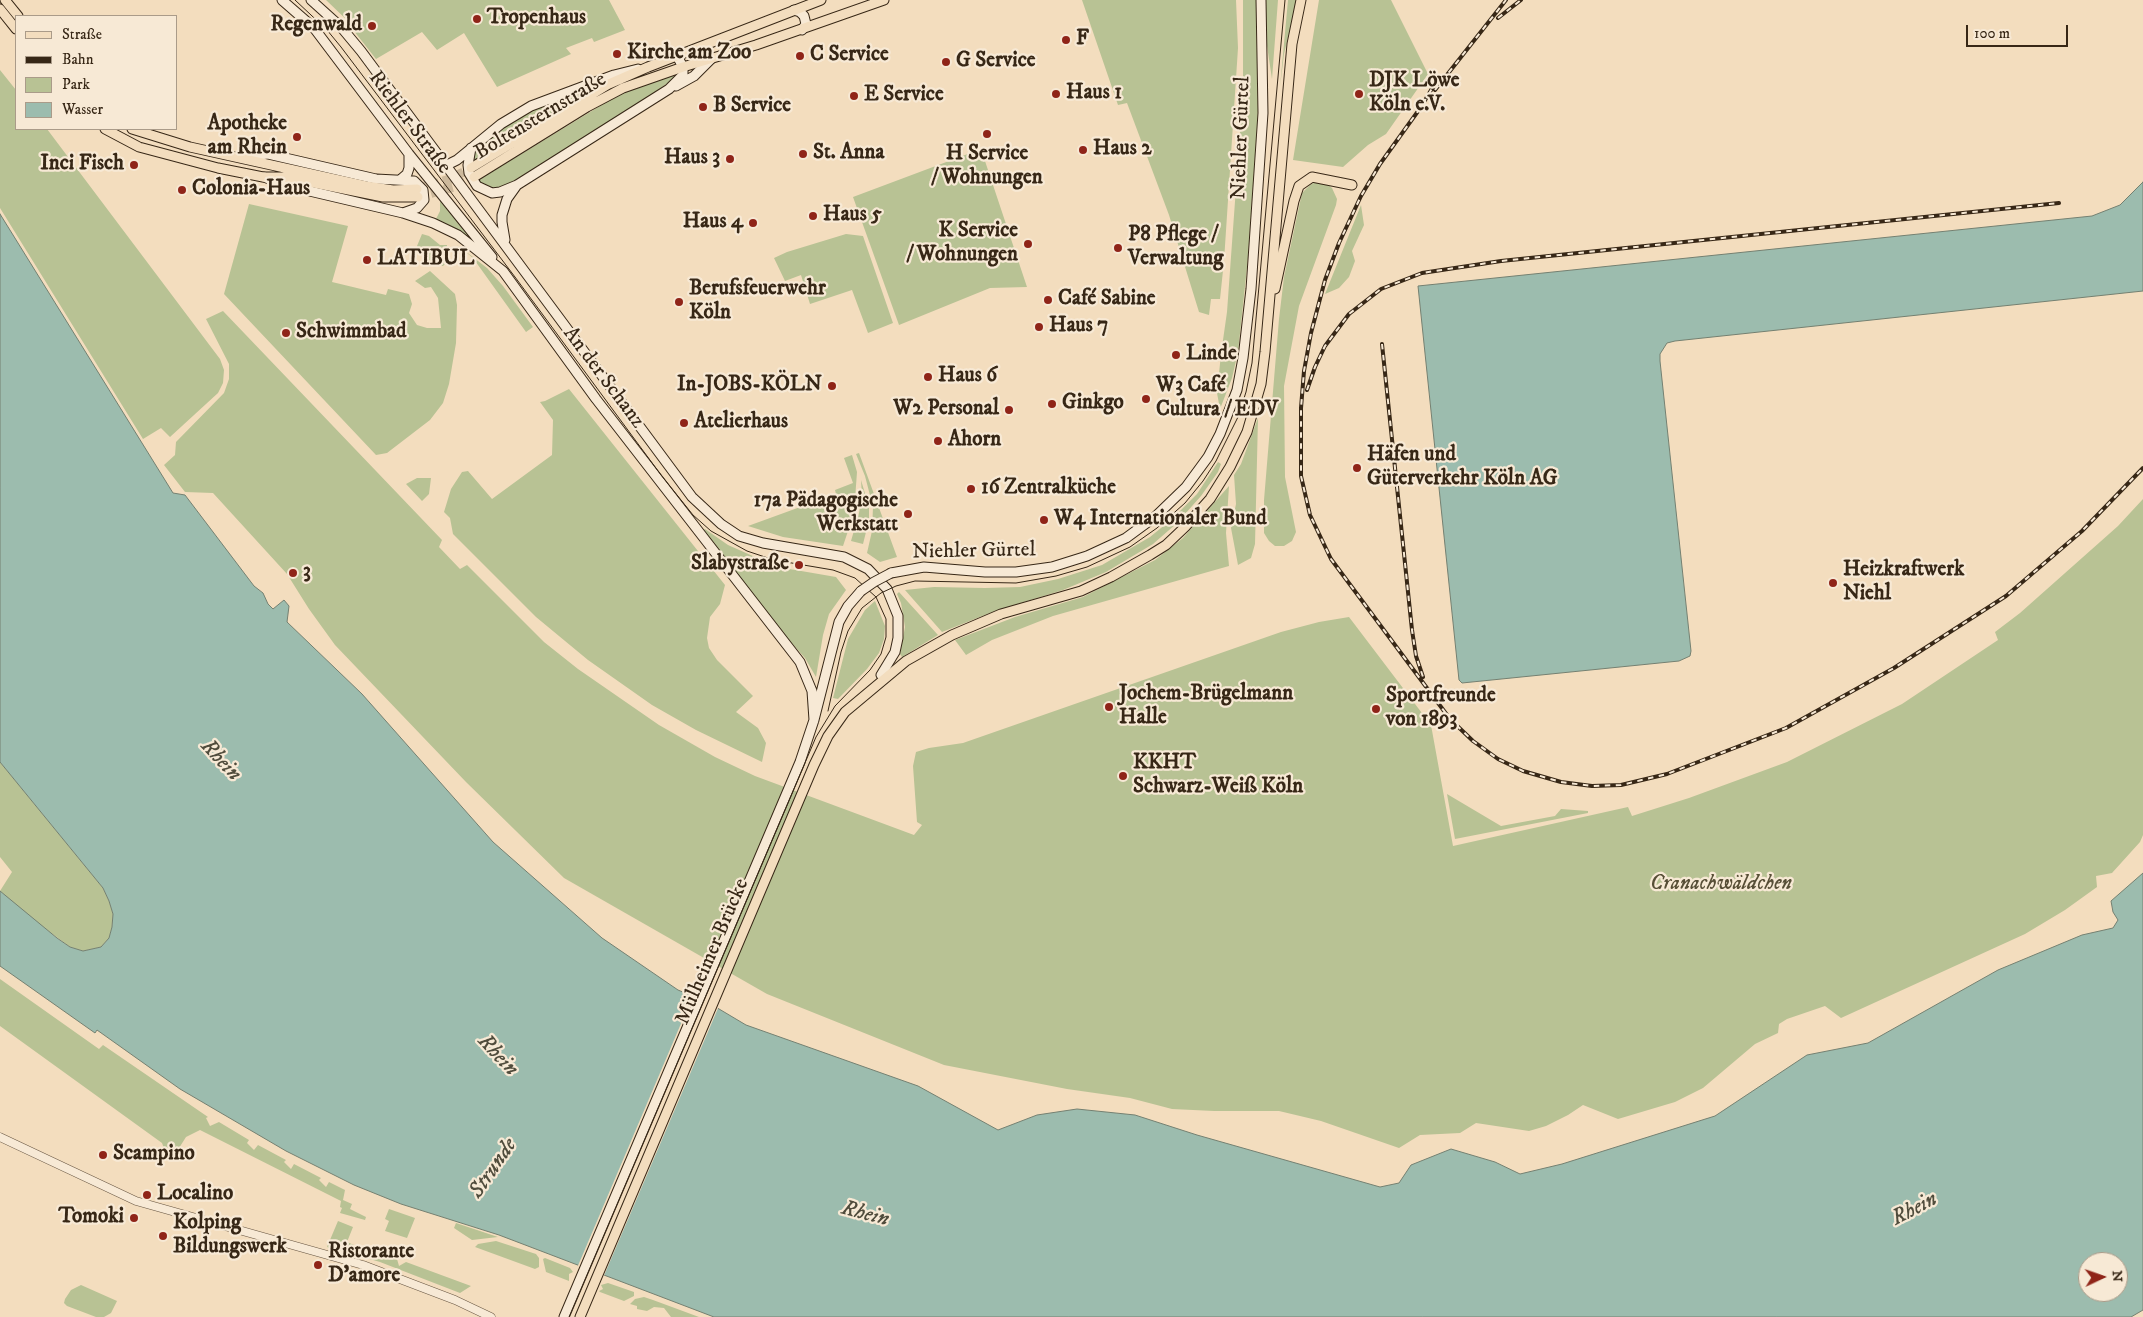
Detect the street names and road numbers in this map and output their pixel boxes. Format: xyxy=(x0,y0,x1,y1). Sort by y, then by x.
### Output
street label: Riehler Straße xyxy=(362,67,456,179)
street label: Boltensternstraße xyxy=(471,68,611,166)
street label: Niehler Gürtel xyxy=(1227,76,1257,200)
street label: An der Schanz xyxy=(557,322,649,434)
street label: Niehler Gürtel xyxy=(912,538,1036,566)
street label: Mülheimer Brücke xyxy=(671,875,755,1029)

